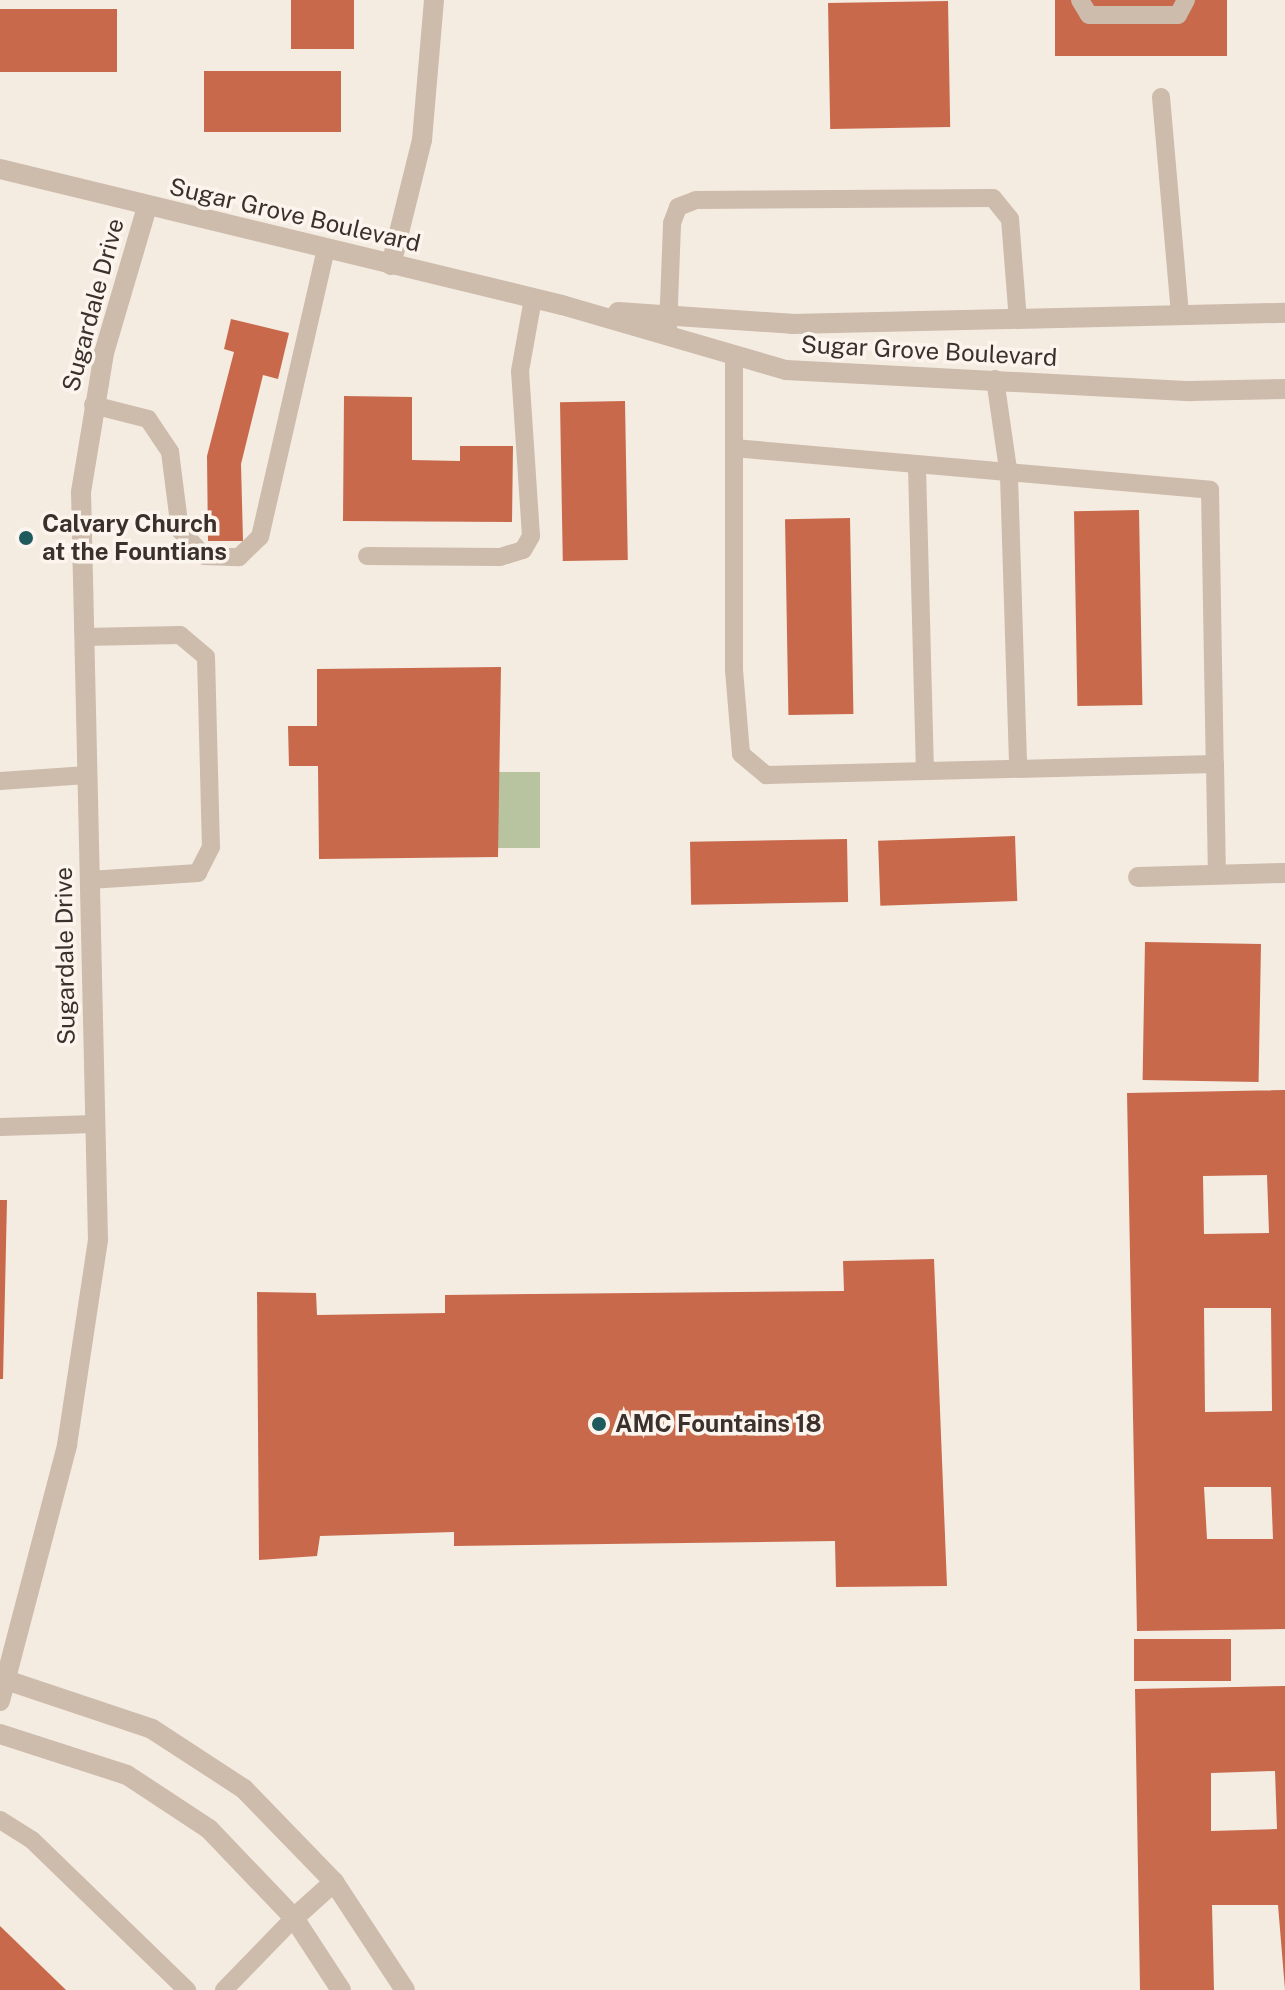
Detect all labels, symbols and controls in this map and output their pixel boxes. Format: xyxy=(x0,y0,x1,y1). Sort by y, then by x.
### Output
street label: Sugar Grove Boulevard xyxy=(167,172,423,258)
street label: Sugardale Drive xyxy=(56,215,130,395)
street label: Sugar Grove Boulevard xyxy=(800,330,1058,372)
place label: Calvary Church at the Fountians xyxy=(42,510,227,566)
marker: Calvary Church at the Fountians xyxy=(17,529,35,547)
street label: Sugardale Drive xyxy=(49,867,81,1045)
place label: AMC Fountains 18 xyxy=(615,1410,822,1438)
marker: AMC Fountains 18 xyxy=(590,1415,608,1433)

